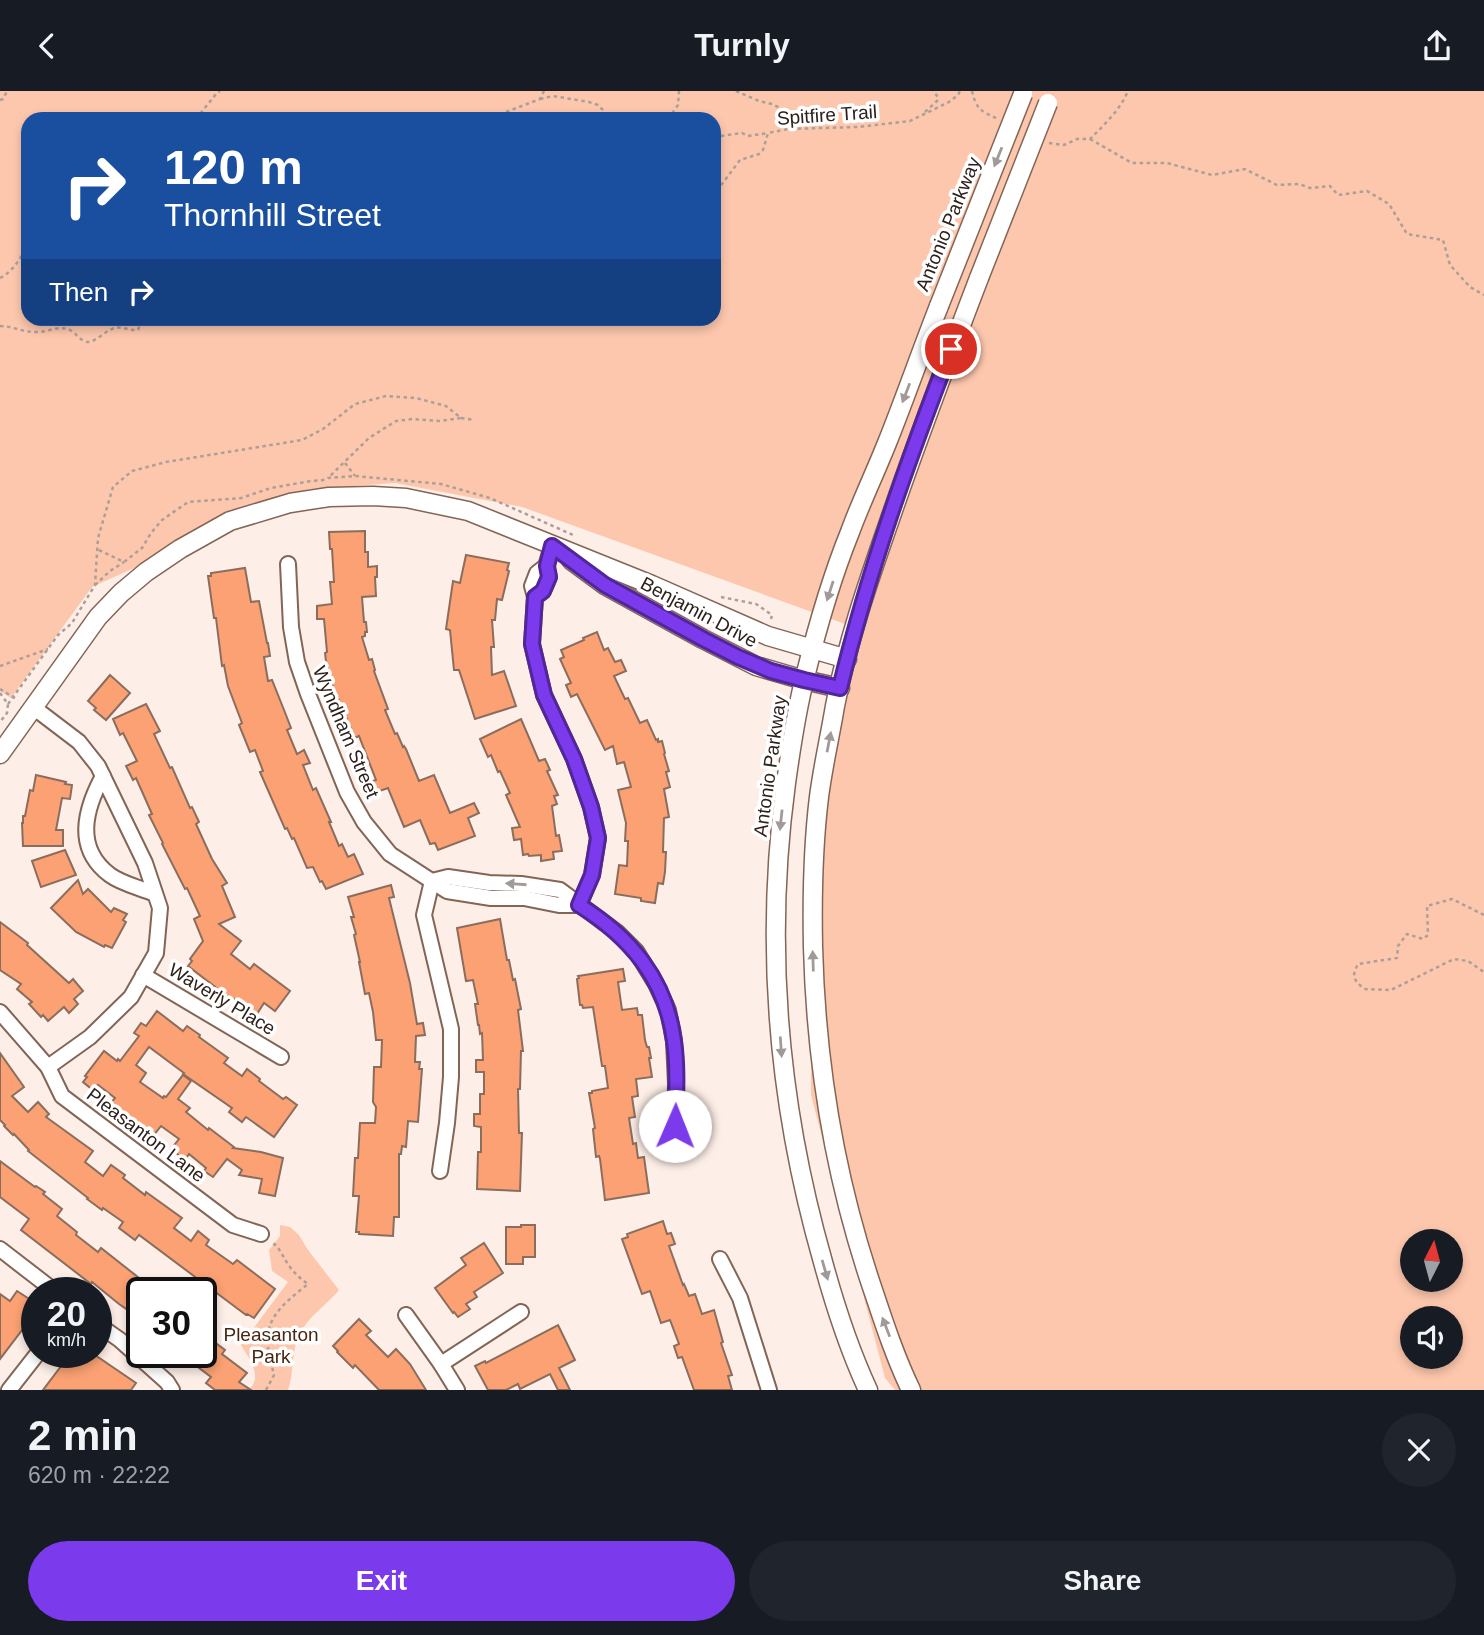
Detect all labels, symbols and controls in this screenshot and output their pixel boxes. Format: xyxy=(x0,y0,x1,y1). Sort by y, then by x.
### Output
icon: back xyxy=(28,27,66,65)
text: Turnly xyxy=(694,27,790,63)
icon: share xyxy=(1418,27,1456,65)
street label: Spitfire Trail xyxy=(776,101,878,129)
icon: right xyxy=(49,140,140,231)
text: 120 m xyxy=(164,140,303,194)
one-way arrow xyxy=(992,147,1003,168)
street label: Antonio Parkway xyxy=(912,154,985,294)
text: Thornhill Street xyxy=(164,197,381,233)
icon: right xyxy=(122,273,160,311)
text: Then xyxy=(49,277,108,307)
pin xyxy=(921,319,981,379)
icon: arrive xyxy=(932,330,970,368)
one-way arrow xyxy=(900,383,911,404)
street label: Benjamin Drive xyxy=(637,572,761,652)
one-way arrow xyxy=(824,580,834,601)
street label: Wyndham Street xyxy=(309,663,384,802)
street label: Antonio Parkway xyxy=(750,693,790,838)
one-way arrow xyxy=(824,731,835,753)
one-way arrow xyxy=(776,810,787,832)
one-way arrow xyxy=(505,878,527,889)
one-way arrow xyxy=(808,950,819,972)
street label: Waverly Place xyxy=(165,959,279,1039)
one-way arrow xyxy=(776,1037,787,1059)
street label: Pleasanton Lane xyxy=(83,1084,209,1186)
position arrow xyxy=(638,1089,712,1163)
north arrow xyxy=(1400,1229,1463,1291)
map controls xyxy=(1400,1229,1463,1369)
one-way arrow xyxy=(821,1260,831,1281)
speed limit sign: 30 xyxy=(126,1277,217,1368)
text: 20 xyxy=(47,1294,86,1333)
button: sound xyxy=(1400,1306,1463,1369)
one-way arrow xyxy=(880,1316,891,1337)
park label: Pleasanton Park xyxy=(223,1324,319,1367)
text: km/h xyxy=(47,1330,86,1350)
text: 2 min xyxy=(28,1412,138,1459)
button: close xyxy=(1382,1413,1456,1487)
text: 620 m · 22:22 xyxy=(28,1462,170,1488)
button: Exit xyxy=(28,1541,735,1621)
button: Share xyxy=(749,1541,1456,1621)

